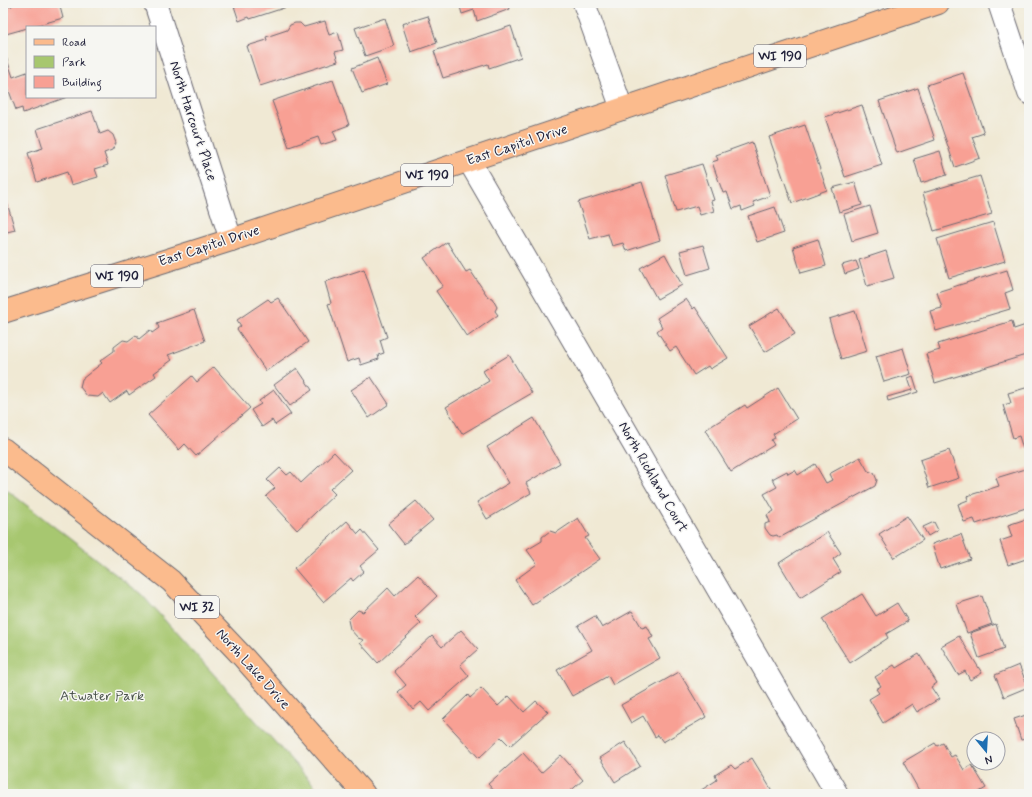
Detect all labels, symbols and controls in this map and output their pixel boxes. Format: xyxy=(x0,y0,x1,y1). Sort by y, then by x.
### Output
legend xyxy=(26,26,156,98)
text: Road xyxy=(62,35,86,51)
road number: WI 190 xyxy=(754,45,806,67)
text: Park xyxy=(62,55,86,71)
street label: North Harcourt Place xyxy=(165,59,221,183)
text: Building xyxy=(62,75,102,92)
street label: East Capitol Drive xyxy=(464,120,570,170)
road number: WI 190 xyxy=(401,164,453,186)
street label: East Capitol Drive xyxy=(156,221,262,271)
road number: WI 190 xyxy=(91,265,143,287)
street label: North Richland Court xyxy=(614,419,692,536)
road number: WI 32 xyxy=(175,596,219,618)
street label: North Lake Drive xyxy=(212,625,294,713)
park label: Atwater Park xyxy=(60,687,144,705)
north arrow xyxy=(966,731,1006,771)
text: N xyxy=(983,752,994,767)

